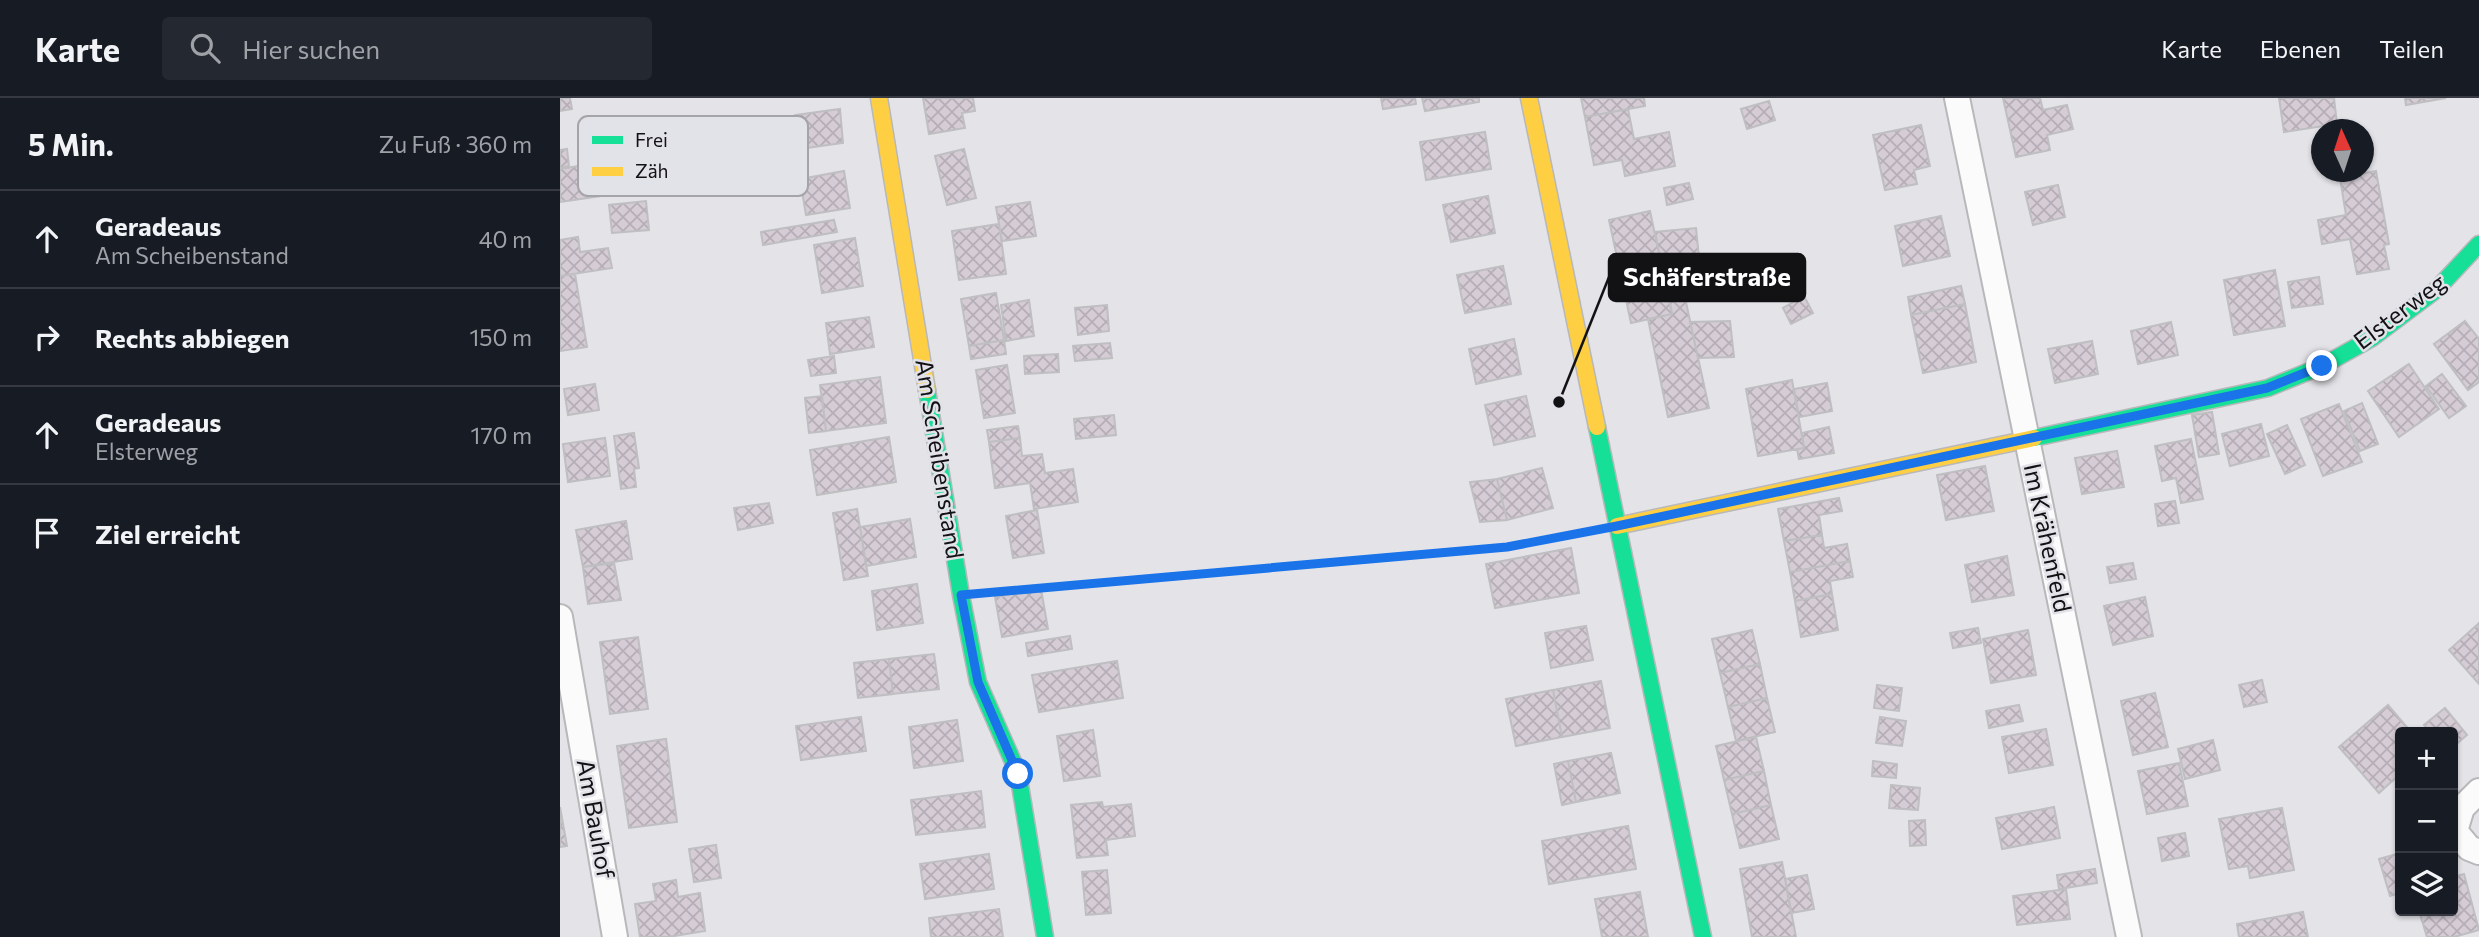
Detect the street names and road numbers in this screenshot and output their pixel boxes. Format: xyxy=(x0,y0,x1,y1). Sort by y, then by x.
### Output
street label: Elsterweg xyxy=(2347,267,2451,355)
street label: Am Scheibenstand xyxy=(910,357,971,561)
street label: Im Krähenfeld xyxy=(2019,460,2078,615)
street label: Am Bauhof xyxy=(572,757,621,881)

